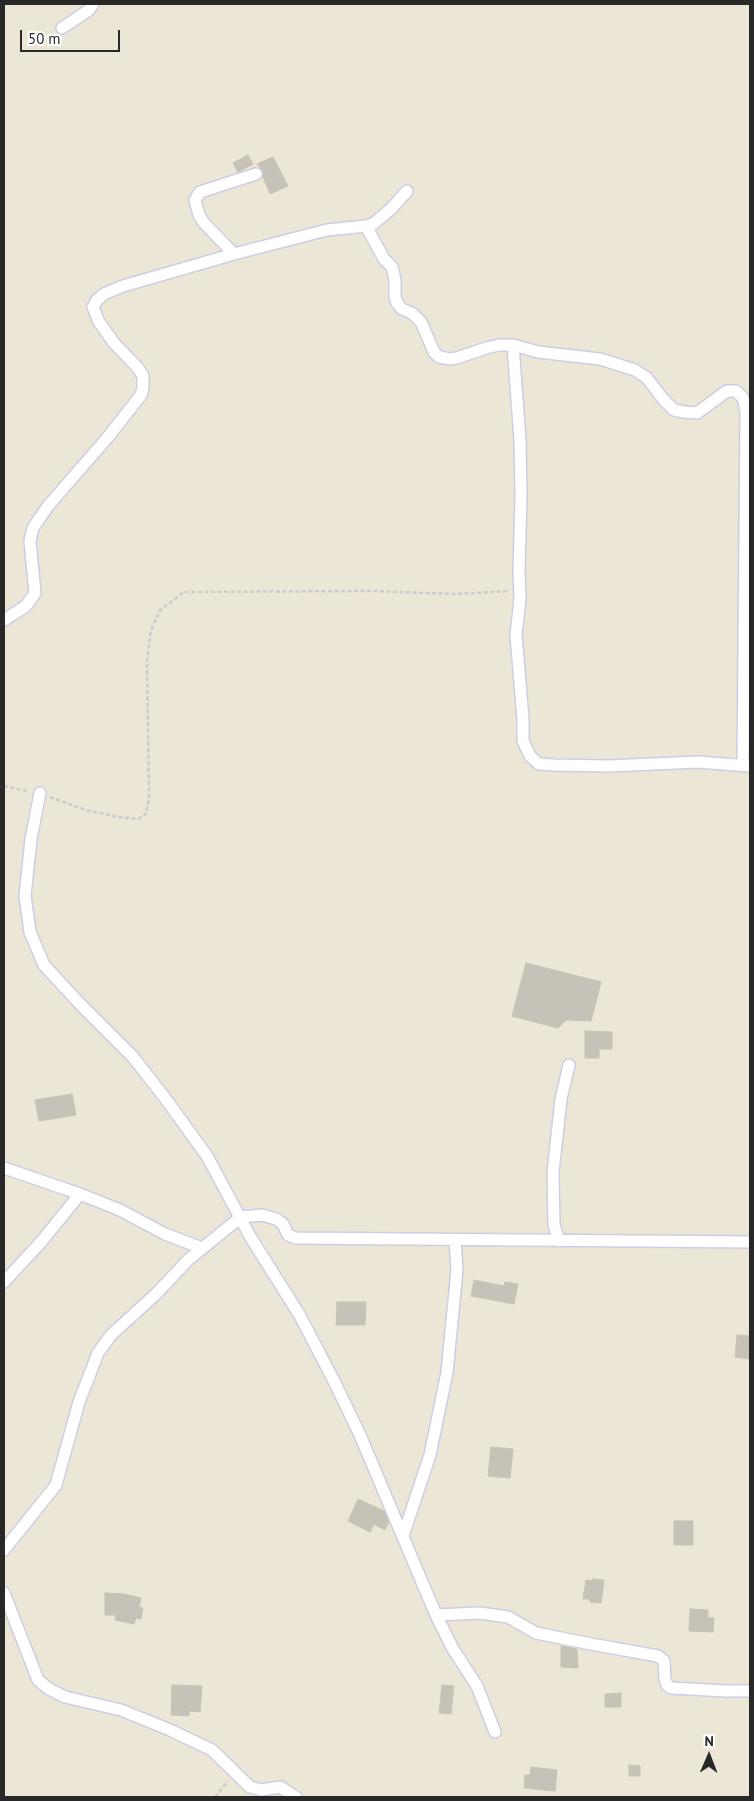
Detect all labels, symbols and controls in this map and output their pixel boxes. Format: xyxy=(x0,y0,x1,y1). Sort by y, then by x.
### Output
scale bar xyxy=(22,20,122,52)
text: 50 m xyxy=(28,29,61,48)
north arrow xyxy=(684,1731,734,1781)
text: N xyxy=(704,1732,714,1750)

